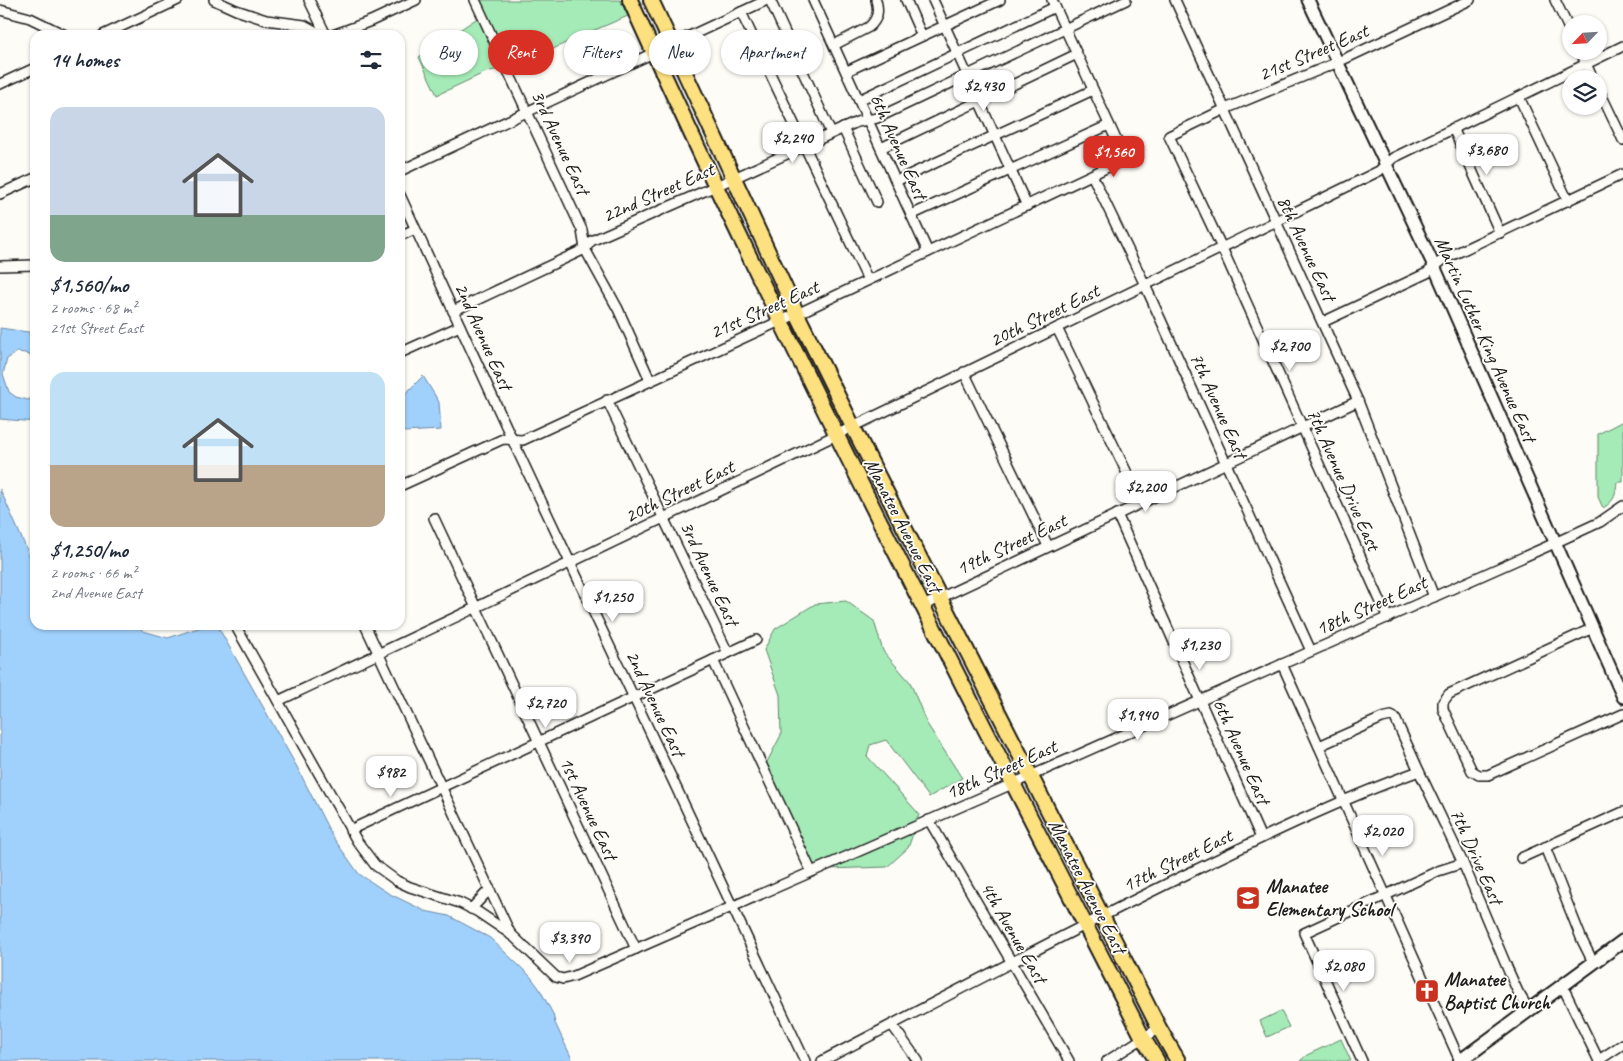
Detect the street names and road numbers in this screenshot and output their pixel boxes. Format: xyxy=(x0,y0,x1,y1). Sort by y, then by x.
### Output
street label: 21st Street East xyxy=(1255,17,1374,87)
street label: 3rd Avenue East xyxy=(525,86,597,202)
street label: 6th Avenue East xyxy=(864,89,934,206)
street label: 22nd Street East xyxy=(598,156,720,228)
street label: 8th Avenue East xyxy=(1271,192,1343,308)
street label: Martin Luther King Avenue East xyxy=(1429,233,1544,449)
street label: 21st Street East xyxy=(706,273,825,345)
street label: 20th Street East xyxy=(985,277,1105,353)
street label: 2nd Avenue East xyxy=(449,279,520,397)
street label: 7th Avenue East xyxy=(1184,348,1254,465)
street label: 7th Avenue Drive East xyxy=(1301,404,1387,556)
street label: 20th Street East xyxy=(620,453,740,529)
street label: Manatee Avenue East xyxy=(859,454,950,600)
street label: 19th Street East xyxy=(952,507,1072,581)
street label: 3rd Avenue East xyxy=(674,517,746,633)
street label: 18th Street East xyxy=(1312,569,1433,641)
street label: 2nd Avenue East xyxy=(620,646,692,763)
street label: 6th Avenue East xyxy=(1207,694,1277,811)
street label: 18th Street East xyxy=(942,733,1063,805)
street label: 1st Avenue East xyxy=(554,753,625,867)
street label: 7th Drive East xyxy=(1444,804,1510,911)
street label: Manatee Avenue East xyxy=(1043,815,1134,961)
street label: 17th Street East xyxy=(1118,822,1238,898)
street label: 4th Avenue East xyxy=(974,877,1054,990)

